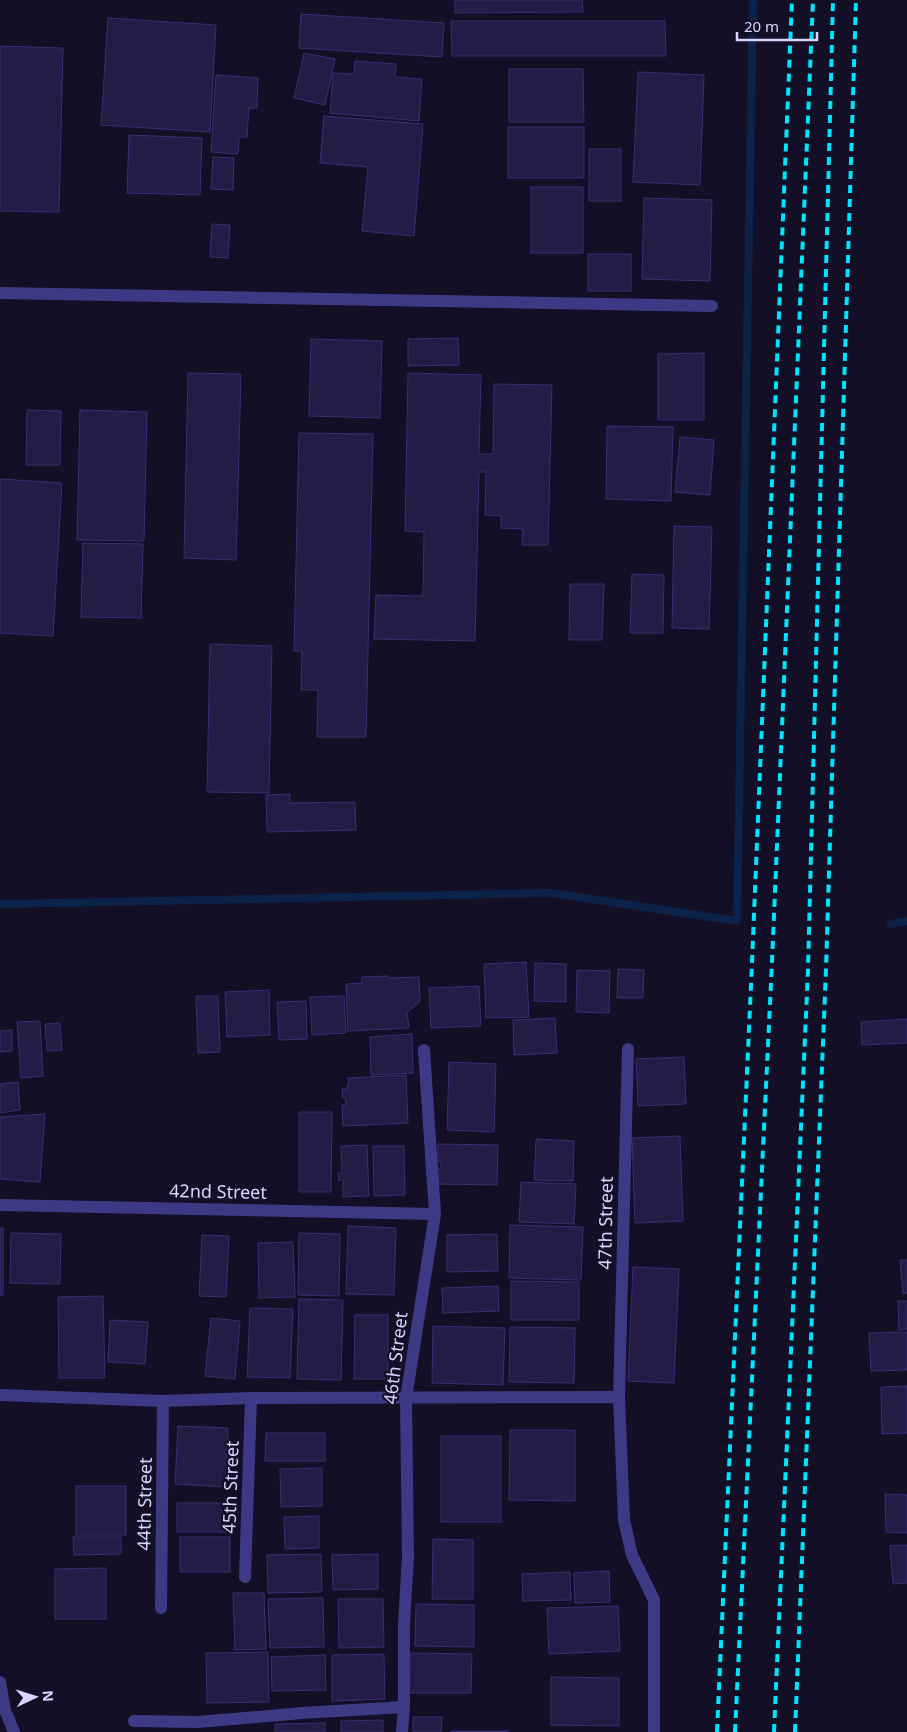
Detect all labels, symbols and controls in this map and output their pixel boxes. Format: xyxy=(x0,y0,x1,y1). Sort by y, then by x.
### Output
scale bar xyxy=(737,10,817,42)
text: 20 m xyxy=(744,16,779,36)
street label: 47th Street xyxy=(592,1176,618,1270)
street label: 42nd Street xyxy=(169,1178,268,1204)
street label: 46th Street xyxy=(377,1310,413,1406)
street label: 45th Street xyxy=(216,1440,244,1534)
street label: 44th Street xyxy=(131,1457,157,1551)
north arrow xyxy=(10,1672,60,1722)
text: N xyxy=(39,1690,58,1702)

